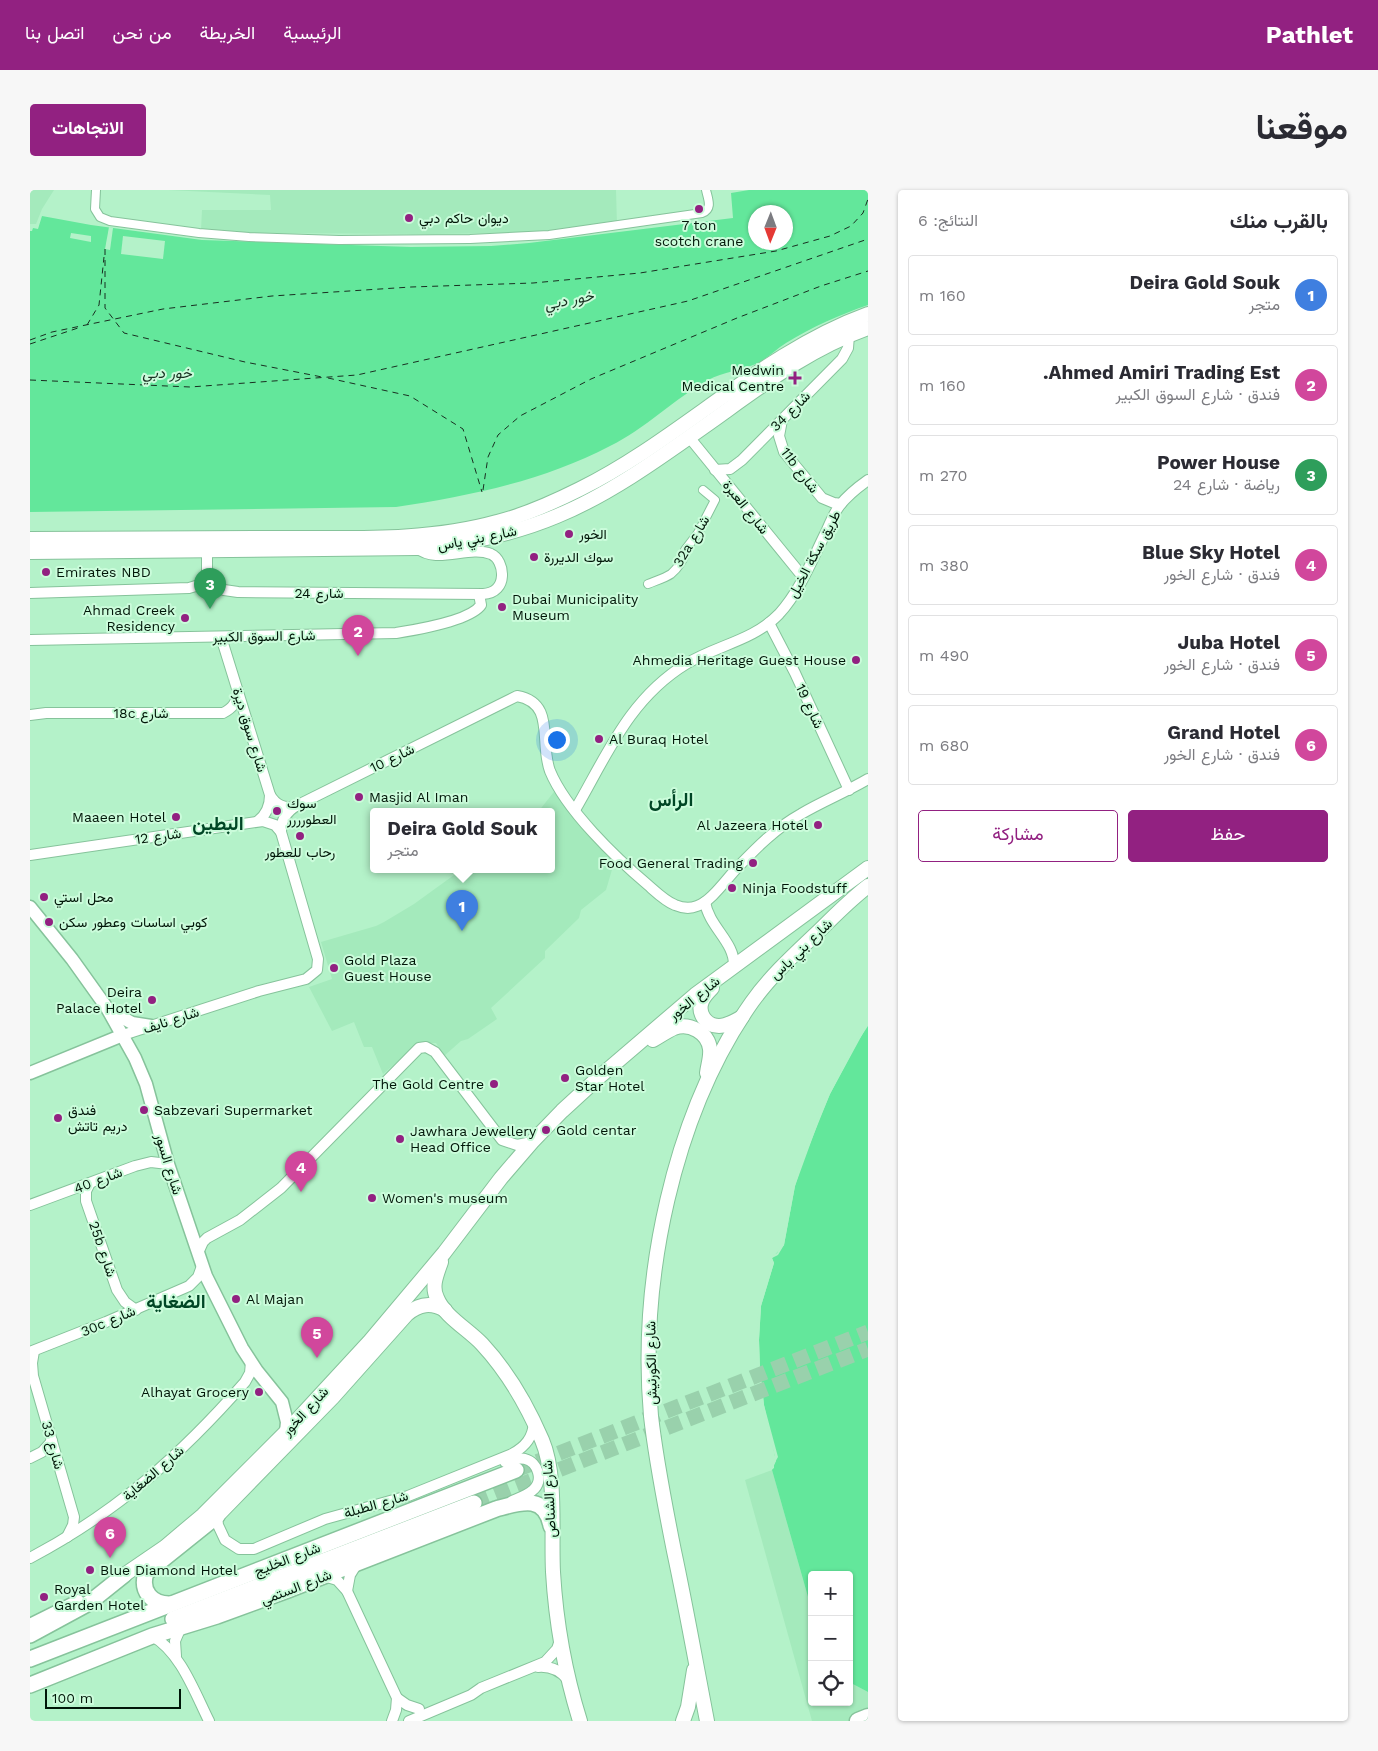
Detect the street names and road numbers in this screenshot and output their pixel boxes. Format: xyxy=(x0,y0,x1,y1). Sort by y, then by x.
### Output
street label: شارع 34 xyxy=(767,388,815,436)
street label: 11b شارع xyxy=(775,444,822,498)
street label: شارع العبرة xyxy=(717,477,772,539)
street label: طريق سكة الخيل xyxy=(784,508,845,601)
street label: 32a شارع xyxy=(669,513,715,571)
street label: شارع بني ياس xyxy=(436,522,519,557)
street label: شارع 24 xyxy=(294,585,344,604)
street label: شارع السوق الكبير xyxy=(211,627,316,648)
street label: شارع 19 xyxy=(790,681,827,732)
street label: شارع سوق ديرة xyxy=(227,686,270,775)
street label: 18c شارع xyxy=(114,705,168,724)
street label: شارع 10 xyxy=(367,740,418,778)
street label: شارع 12 xyxy=(134,825,183,850)
street label: شارع بني ياس xyxy=(767,915,838,985)
street label: شارع الخور xyxy=(665,973,725,1026)
street label: شارع نايف xyxy=(141,1003,202,1039)
street label: شارع السور xyxy=(149,1131,186,1197)
street label: شارع 40 xyxy=(72,1164,125,1199)
street label: 25b شارع xyxy=(83,1219,120,1280)
street label: 30c شارع xyxy=(78,1302,139,1342)
street label: شارع الكورنيش xyxy=(642,1321,663,1405)
street label: شارع الخور xyxy=(278,1383,334,1441)
street label: شارع 33 xyxy=(36,1419,67,1472)
street label: شارع الضغاية xyxy=(119,1442,189,1506)
street label: شارع الشناص xyxy=(539,1460,562,1538)
street label: شارع الطبلة xyxy=(342,1487,411,1524)
street label: شارع الخليج xyxy=(252,1539,323,1582)
street label: شارع الستمي xyxy=(258,1566,335,1612)

